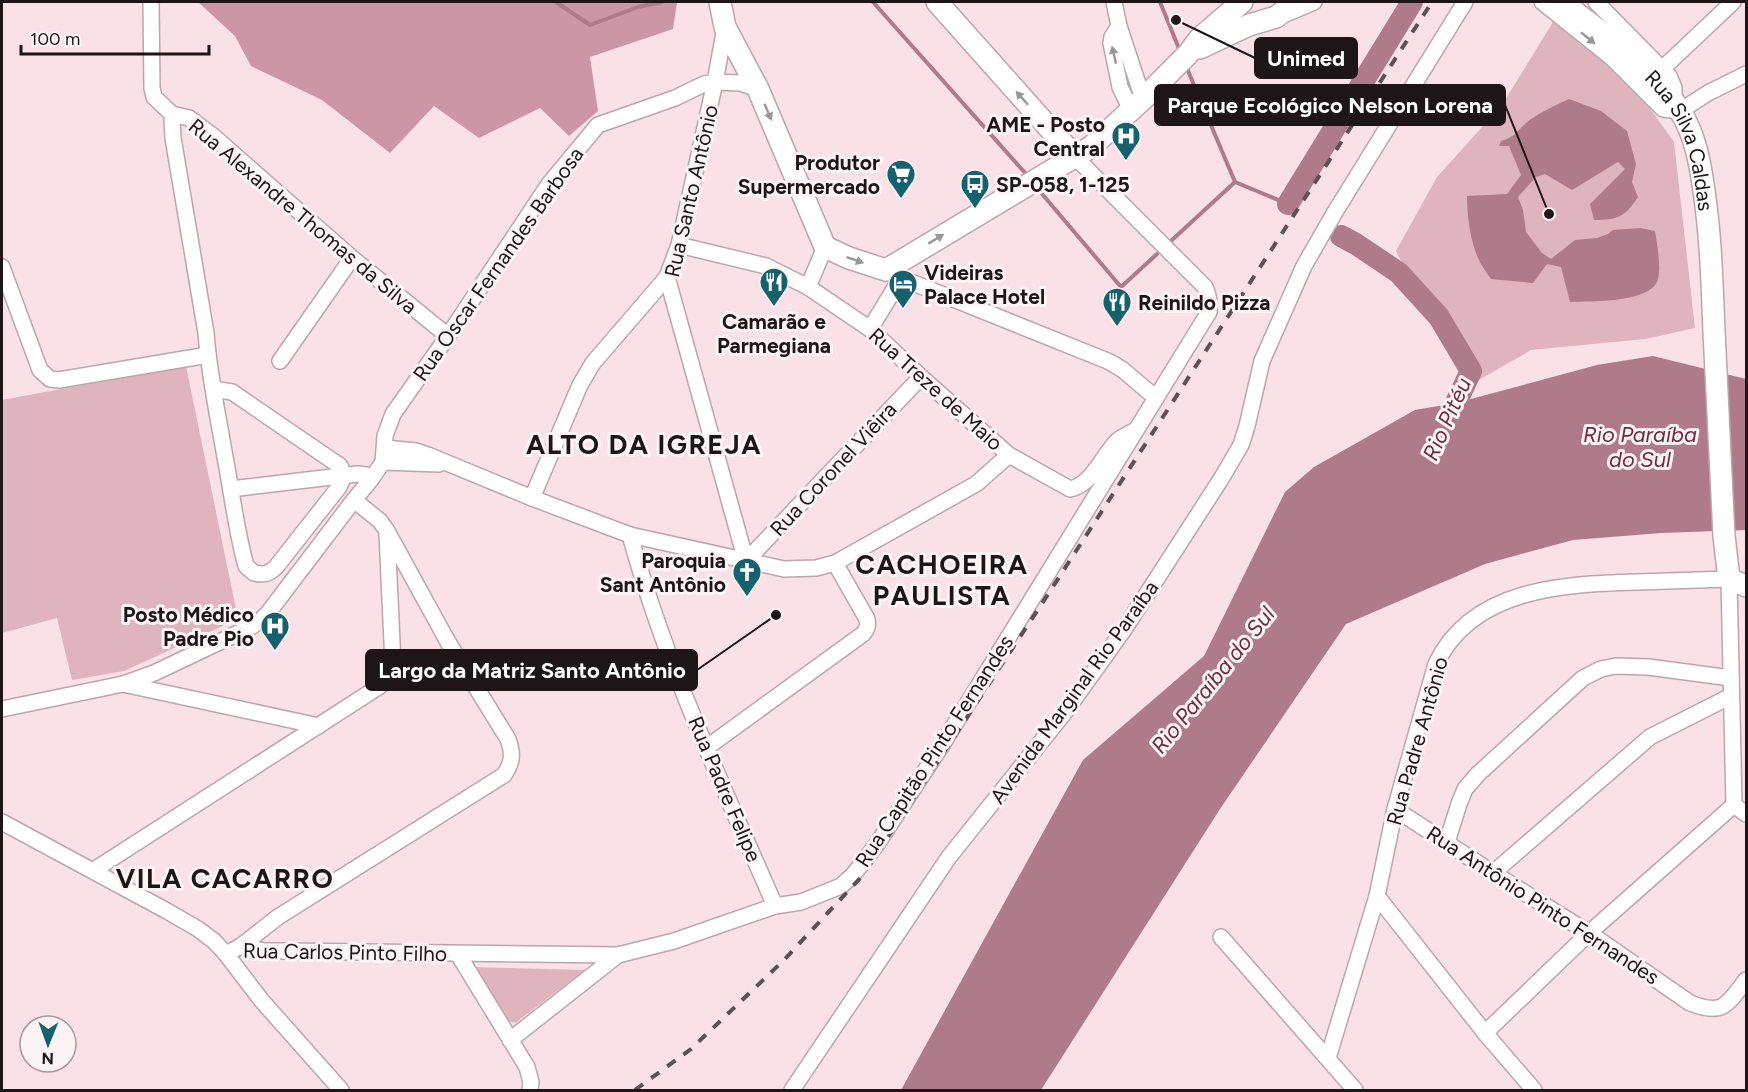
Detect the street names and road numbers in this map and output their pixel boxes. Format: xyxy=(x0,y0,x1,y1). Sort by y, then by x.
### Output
street label: Rua Silva Caldas xyxy=(1640,64,1719,212)
street label: Rua Santo Antônio xyxy=(659,102,723,280)
street label: Rua Alexandre Thomas da Silva xyxy=(184,113,422,319)
street label: Rua Oscar Fernandes Barbosa xyxy=(408,142,588,386)
street label: Rua Treze de Maio xyxy=(864,322,1008,456)
street label: Rua Coronel Viêira xyxy=(765,397,901,541)
street label: Avenida Marginal Rio Paraíba xyxy=(985,576,1163,808)
street label: Rua Capitão Pinto Fernandes xyxy=(850,630,1018,872)
street label: Rua Padre Antônio xyxy=(1381,654,1453,828)
street label: Rua Padre Felipe xyxy=(683,713,767,865)
street label: Rua Antônio Pinto Fernandes xyxy=(1422,820,1664,990)
street label: Rua Carlos Pinto Filho xyxy=(243,938,447,966)

